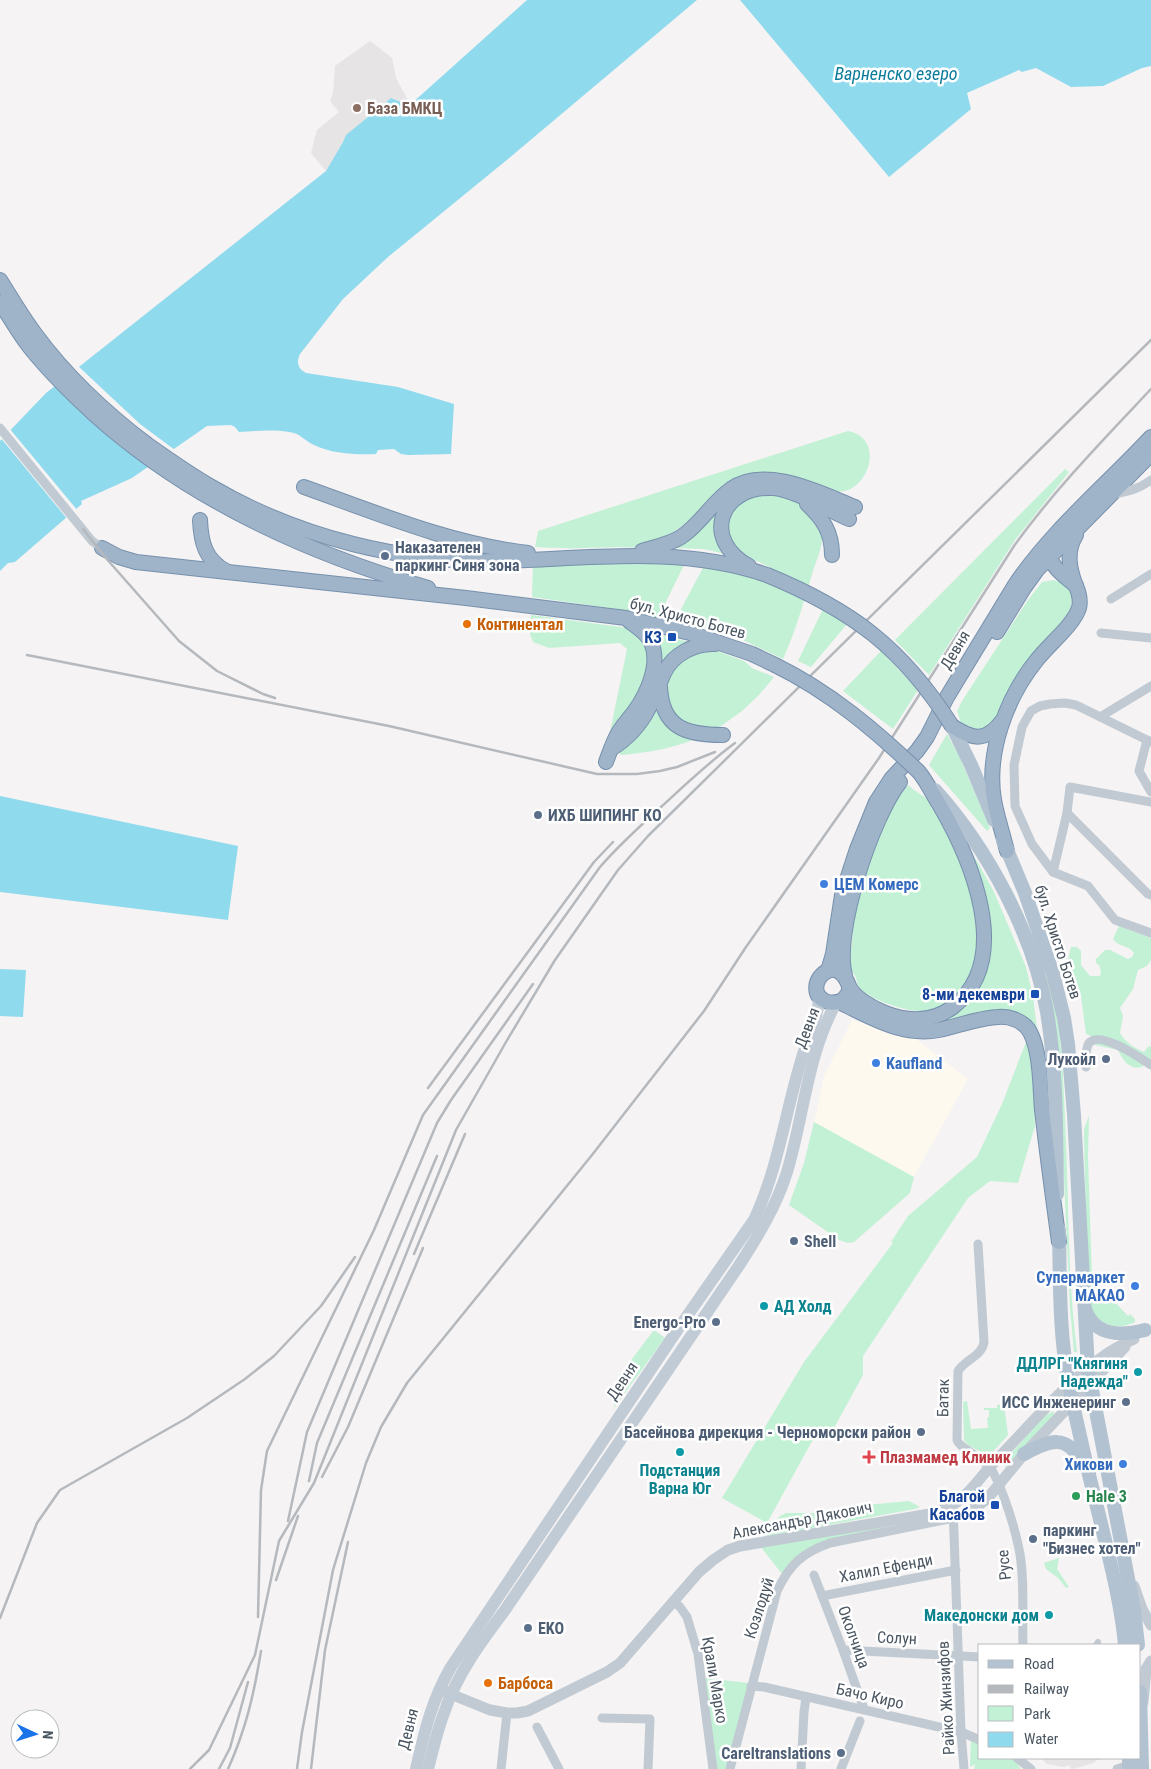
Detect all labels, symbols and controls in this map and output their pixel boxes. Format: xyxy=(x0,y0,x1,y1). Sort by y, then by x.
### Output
water label: Варненско езеро xyxy=(834,63,958,84)
place label: База БМКЦ xyxy=(367,99,443,118)
marker: База БМКЦ xyxy=(351,102,363,114)
place label: Наказателен паркинг Синя зона xyxy=(395,538,520,575)
marker: Наказателен паркинг Синя зона xyxy=(379,550,391,562)
street label: бул. Христо Ботев xyxy=(628,593,748,643)
place label: Континентал xyxy=(477,615,563,634)
marker: Континентал xyxy=(461,618,473,630)
street label: Девня xyxy=(936,627,974,673)
place label: КЗ xyxy=(644,628,662,647)
marker: КЗ xyxy=(666,631,678,643)
place label: ИХБ ШИПИНГ КО xyxy=(548,806,662,825)
marker: ИХБ ШИПИНГ КО xyxy=(532,809,544,821)
place label: ЦЕМ Комерс xyxy=(834,875,919,894)
marker: ЦЕМ Комерс xyxy=(818,878,830,890)
street label: бул. Христо Ботев xyxy=(1031,882,1085,1002)
place label: 8-ми декември xyxy=(922,985,1025,1004)
marker: 8-ми декември xyxy=(1029,988,1041,1000)
street label: Девня xyxy=(791,1005,823,1051)
place label: Лукойл xyxy=(1047,1050,1096,1069)
marker: Лукойл xyxy=(1100,1053,1112,1065)
place label: Kaufland xyxy=(886,1054,942,1073)
marker: Kaufland xyxy=(870,1057,882,1069)
place label: Shell xyxy=(804,1232,836,1251)
marker: Shell xyxy=(788,1235,800,1247)
place label: Супермаркет МАКАО xyxy=(1036,1268,1125,1305)
marker: Супермаркет МАКАО xyxy=(1129,1280,1141,1292)
place label: АД Холд xyxy=(774,1297,832,1316)
marker: АД Холд xyxy=(758,1300,770,1312)
place label: Energo-Pro xyxy=(634,1313,706,1332)
marker: Energo-Pro xyxy=(710,1316,722,1328)
place label: ДДЛРГ "Княгиня Надежда" xyxy=(1016,1354,1128,1391)
street label: Девня xyxy=(602,1358,642,1404)
marker: ДДЛРГ "Княгиня Надежда" xyxy=(1132,1366,1144,1378)
street label: Батак xyxy=(933,1378,953,1417)
place label: ИСС Инженеринг xyxy=(1002,1393,1116,1412)
marker: ИСС Инженеринг xyxy=(1120,1396,1132,1408)
place label: Басейнова дирекция - Черноморски район xyxy=(624,1423,911,1442)
marker: Басейнова дирекция - Черноморски район xyxy=(915,1426,927,1438)
marker: Подстанция Варна Юг xyxy=(674,1446,686,1458)
place label: Плазмамед Клиник xyxy=(880,1448,1011,1467)
marker: Плазмамед Клиник xyxy=(862,1450,876,1464)
place label: Хикови xyxy=(1064,1455,1113,1474)
marker: Хикови xyxy=(1117,1458,1129,1470)
place label: Подстанция Варна Юг xyxy=(640,1461,720,1498)
place label: Благой Касабов xyxy=(930,1487,985,1524)
place label: Hale 3 xyxy=(1086,1487,1127,1506)
marker: Hale 3 xyxy=(1070,1490,1082,1502)
street label: Александър Дякович xyxy=(730,1497,874,1543)
marker: Благой Касабов xyxy=(989,1499,1001,1511)
place label: паркинг "Бизнес хотел" xyxy=(1043,1521,1141,1558)
marker: паркинг "Бизнес хотел" xyxy=(1027,1533,1039,1545)
street label: Русе xyxy=(993,1549,1015,1581)
street label: Халил Ефенди xyxy=(838,1550,934,1586)
street label: Козлодуй xyxy=(740,1575,778,1641)
street label: Околчица xyxy=(834,1603,874,1671)
place label: Македонски дом xyxy=(924,1606,1039,1625)
marker: Македонски дом xyxy=(1043,1609,1055,1621)
place label: EKO xyxy=(538,1619,564,1638)
marker: EKO xyxy=(522,1622,534,1634)
street label: Солун xyxy=(877,1627,917,1649)
street label: Крали Марко xyxy=(698,1635,732,1725)
street label: Райко Жинзифов xyxy=(934,1640,958,1756)
legend xyxy=(978,1644,1141,1759)
text: Road xyxy=(1024,1655,1054,1673)
place label: Барбоса xyxy=(498,1674,554,1693)
marker: Барбоса xyxy=(482,1677,494,1689)
street label: Бачо Киро xyxy=(834,1679,906,1713)
text: Railway xyxy=(1024,1680,1069,1698)
text: Park xyxy=(1024,1705,1051,1723)
street label: Девня xyxy=(394,1706,422,1752)
north arrow xyxy=(10,1709,60,1759)
text: N xyxy=(40,1730,56,1740)
text: Water xyxy=(1024,1730,1059,1748)
place label: Careltranslations xyxy=(721,1744,831,1763)
marker: Careltranslations xyxy=(835,1747,847,1759)

